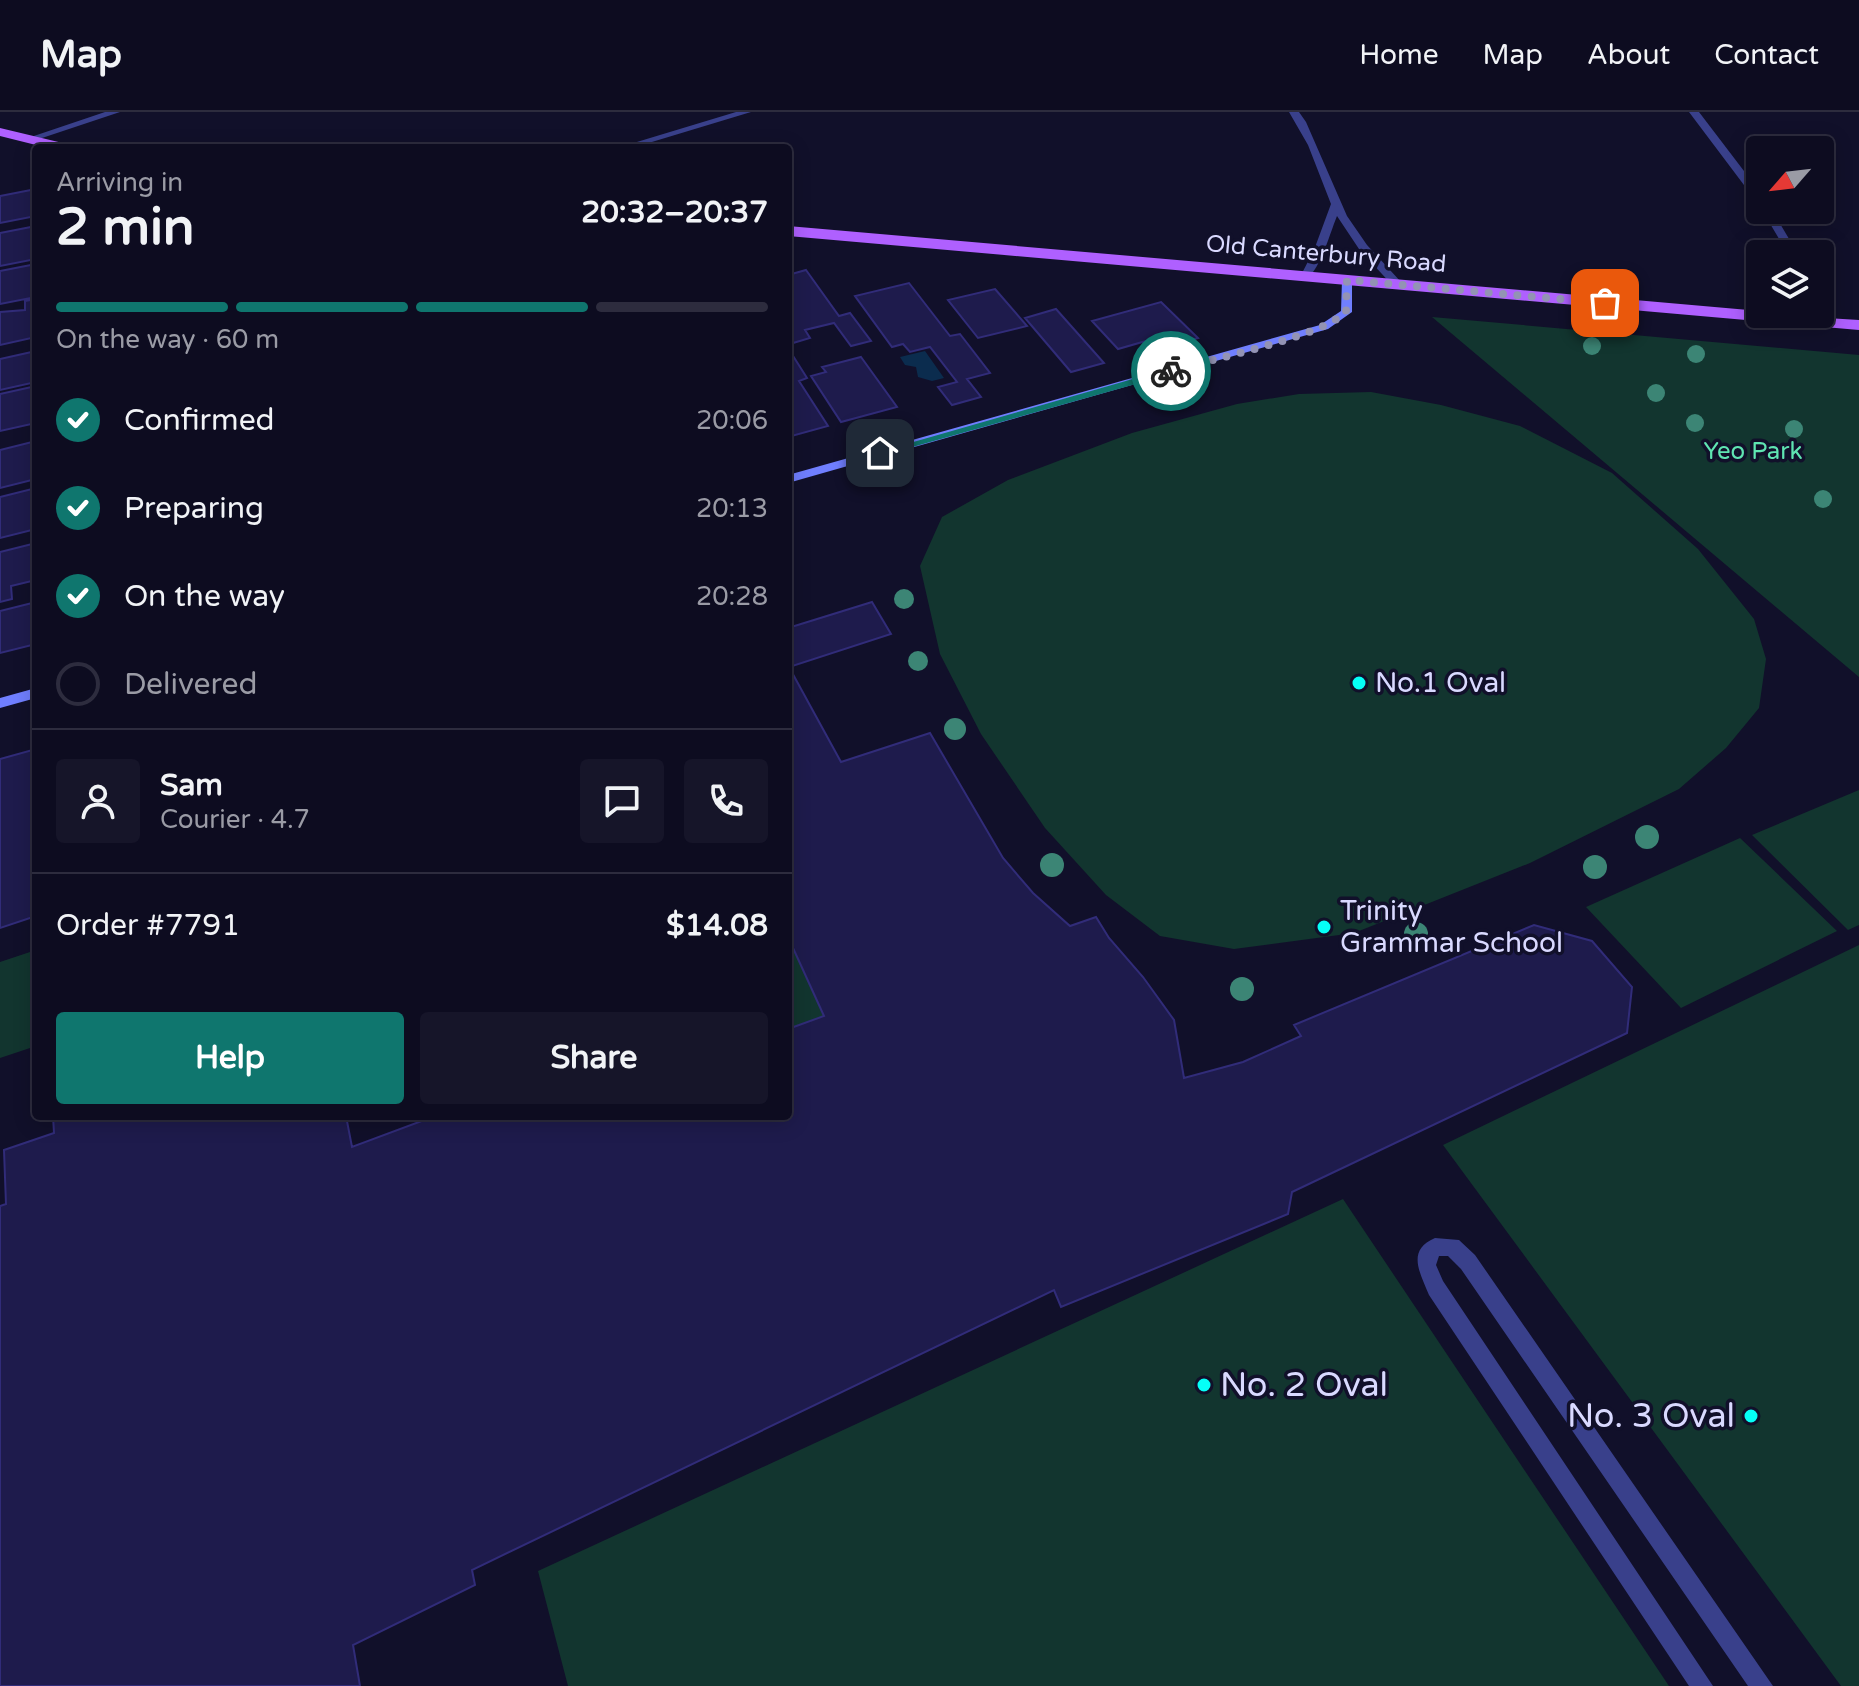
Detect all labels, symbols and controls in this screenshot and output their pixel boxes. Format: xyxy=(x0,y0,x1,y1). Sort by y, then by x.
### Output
text: Map xyxy=(40,32,122,78)
text: Home xyxy=(1359,38,1439,72)
text: Map xyxy=(1483,38,1543,72)
text: About xyxy=(1587,38,1670,72)
text: Contact xyxy=(1714,38,1819,72)
north arrow xyxy=(1746,136,1834,224)
map controls xyxy=(1746,136,1834,328)
text: Arriving in xyxy=(56,167,183,198)
text: 20:32–20:37 xyxy=(581,194,768,231)
text: 2 min xyxy=(56,196,195,259)
street label: Old Canterbury Road xyxy=(1205,229,1447,279)
button: layers xyxy=(1746,240,1834,328)
pin xyxy=(1571,269,1639,337)
icon: bag xyxy=(1583,281,1627,325)
text: On the way · 60 m xyxy=(56,324,279,355)
courier xyxy=(1131,331,1211,411)
icon: bike xyxy=(1149,349,1193,393)
icon: check xyxy=(56,398,100,442)
text: Confirmed xyxy=(124,402,275,439)
text: 20:06 xyxy=(696,405,768,436)
pin xyxy=(846,419,914,487)
icon: home xyxy=(858,431,902,475)
park label: Yeo Park xyxy=(1703,437,1803,466)
icon: check xyxy=(56,486,100,530)
text: Preparing xyxy=(124,490,264,527)
text: 20:13 xyxy=(696,493,768,524)
icon: check xyxy=(56,574,100,618)
text: On the way xyxy=(124,578,285,615)
text: 20:28 xyxy=(696,581,768,612)
text: Delivered xyxy=(124,666,258,703)
place label: No.1 Oval xyxy=(1375,666,1506,700)
marker: No.1 Oval xyxy=(1350,674,1368,692)
button: person xyxy=(56,759,140,843)
button: chat xyxy=(580,759,664,843)
button: phone xyxy=(684,759,768,843)
text: Sam xyxy=(160,767,223,804)
text: Courier · 4.7 xyxy=(160,804,310,835)
place label: Trinity Grammar School xyxy=(1340,894,1563,960)
text: Order #7791 xyxy=(56,907,240,944)
text: $14.08 xyxy=(666,907,768,944)
marker: Trinity Grammar School xyxy=(1315,918,1333,936)
button: Help xyxy=(56,1012,404,1104)
button: Share xyxy=(420,1012,768,1104)
place label: No. 2 Oval xyxy=(1220,1365,1388,1406)
marker: No. 2 Oval xyxy=(1195,1376,1213,1394)
place label: No. 3 Oval xyxy=(1567,1396,1735,1437)
marker: No. 3 Oval xyxy=(1742,1407,1760,1425)

